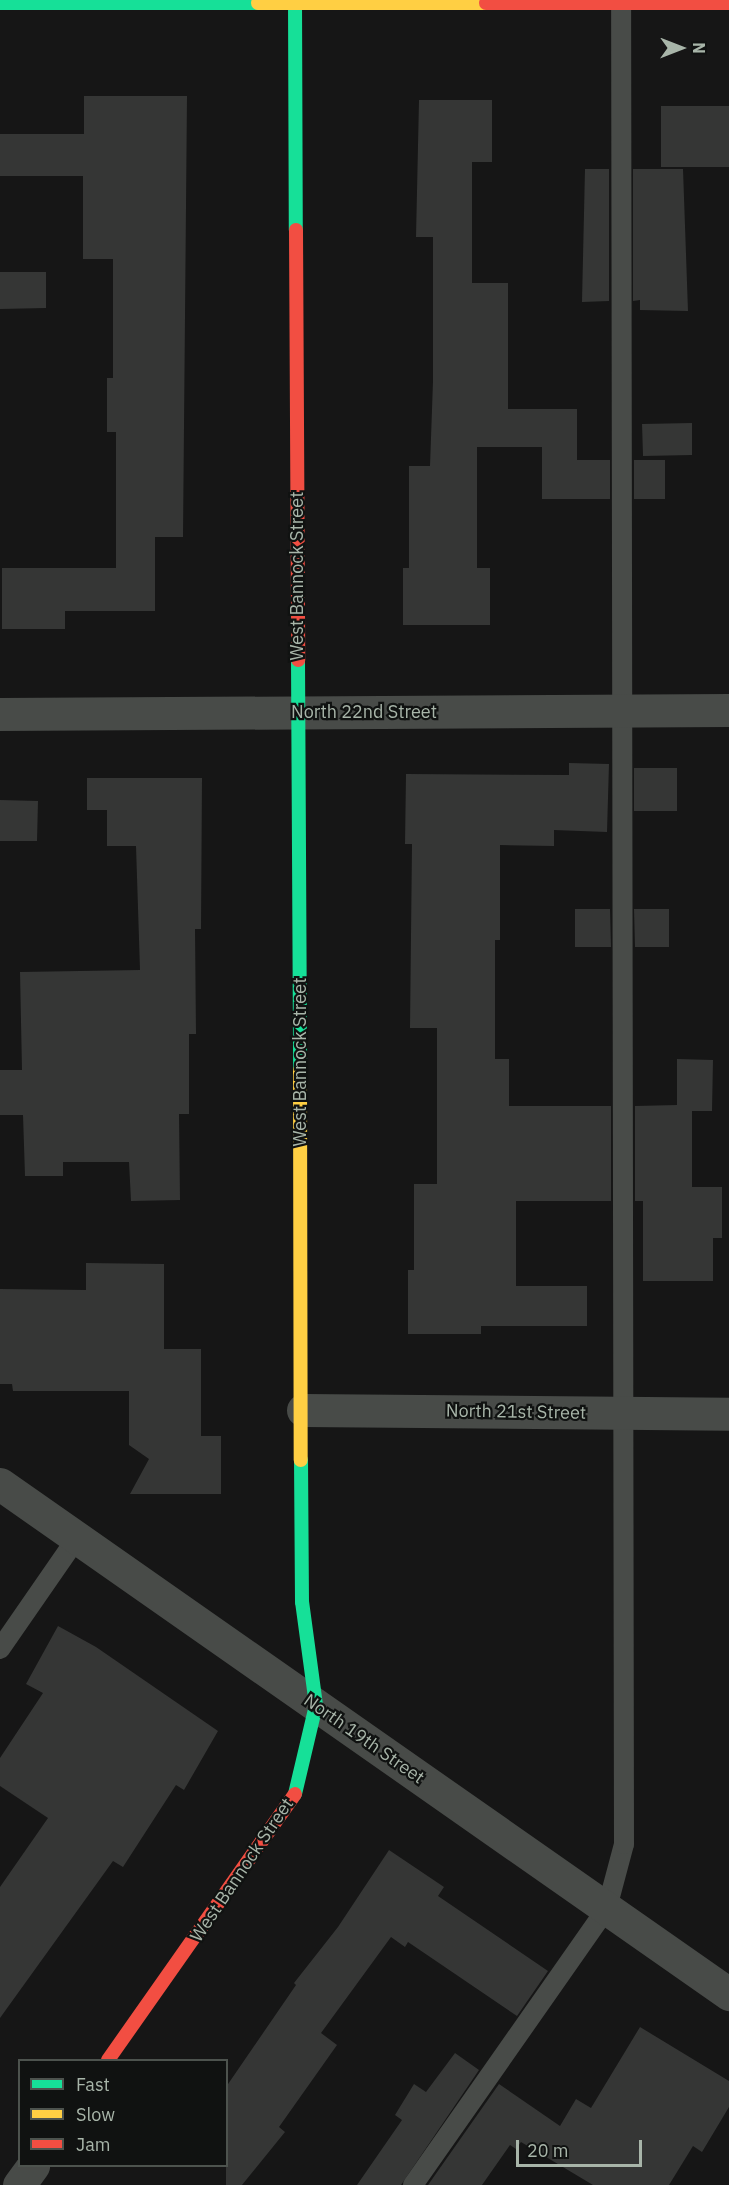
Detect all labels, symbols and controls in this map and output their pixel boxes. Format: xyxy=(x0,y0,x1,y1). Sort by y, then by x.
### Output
north arrow xyxy=(651,18,711,78)
text: N xyxy=(689,42,709,54)
street label: West Bannock Street xyxy=(286,492,308,660)
street label: North 22nd Street xyxy=(291,701,437,723)
street label: West Bannock Street xyxy=(289,978,311,1146)
street label: North 21st Street xyxy=(446,1400,586,1424)
street label: North 19th Street xyxy=(300,1689,428,1789)
street label: West Bannock Street xyxy=(186,1794,298,1946)
legend xyxy=(18,2059,228,2167)
text: Fast xyxy=(76,2073,110,2096)
text: Slow xyxy=(76,2103,115,2126)
scale bar xyxy=(519,2128,645,2166)
text: Jam xyxy=(76,2133,111,2156)
text: 20 m xyxy=(527,2139,569,2162)

